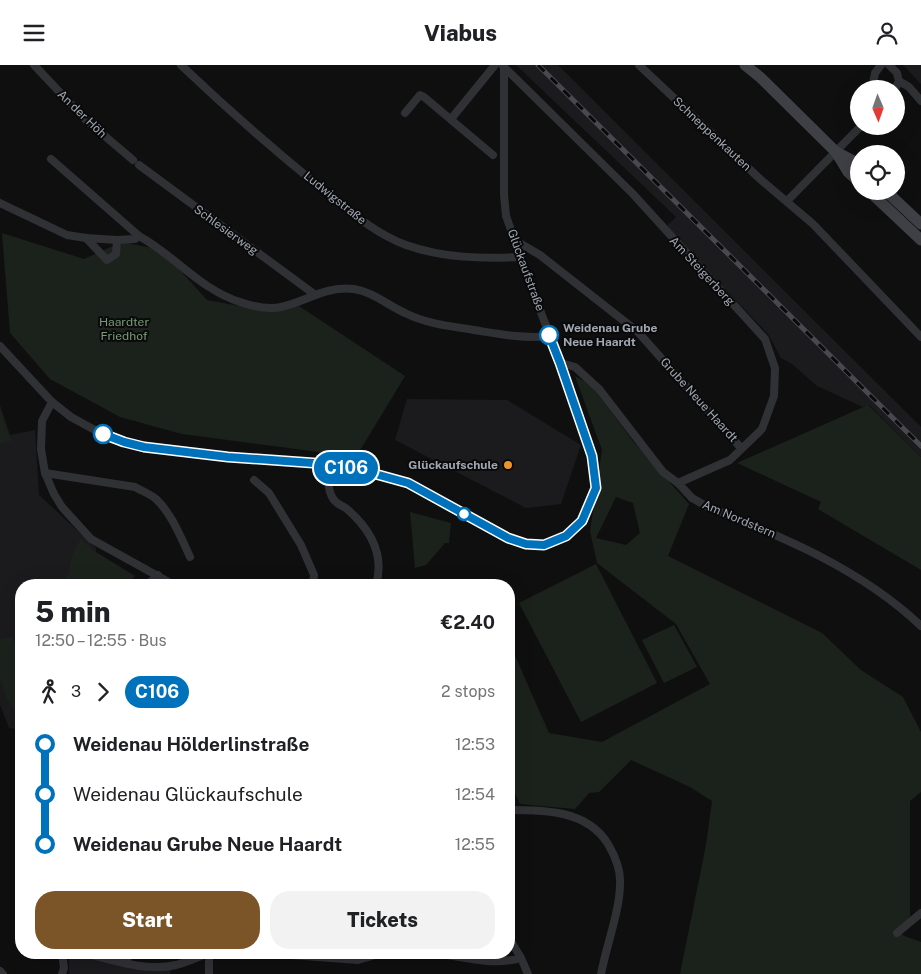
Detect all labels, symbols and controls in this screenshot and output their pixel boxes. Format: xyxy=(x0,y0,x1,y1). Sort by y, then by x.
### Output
icon: menu xyxy=(20,19,48,47)
icon: person xyxy=(873,19,901,47)
text: Viabus xyxy=(424,20,497,46)
north arrow xyxy=(850,80,905,135)
map controls xyxy=(850,80,905,200)
street label: An der Höh xyxy=(55,87,109,141)
street label: Schneppenkauten xyxy=(670,94,754,174)
button: locate xyxy=(850,145,905,200)
street label: Ludwigstraße xyxy=(301,169,369,228)
street label: Schlesierweg xyxy=(191,202,261,258)
street label: Glückaufstraße xyxy=(505,227,547,313)
street label: Am Steigerberg xyxy=(667,234,737,308)
park label: Haardter Friedhof xyxy=(99,315,149,343)
place label: Weidenau Grube Neue Haardt xyxy=(563,321,658,349)
marker: Weidenau Grube Neue Haardt xyxy=(539,325,559,345)
street label: Grube Neue Haardt xyxy=(657,355,741,445)
unlabelled marker xyxy=(93,424,113,444)
line badge: C106 xyxy=(311,452,381,484)
text: C106 xyxy=(324,457,368,478)
place label: Glückaufschule xyxy=(408,458,498,472)
marker: Glückaufschule xyxy=(502,459,514,471)
street label: Am Nordstern xyxy=(700,497,778,541)
unlabelled marker xyxy=(457,507,471,521)
text: 5 min xyxy=(35,595,110,628)
text: €2.40 xyxy=(441,611,495,633)
text: 12:50 – 12:55 · Bus xyxy=(35,631,167,650)
icon: walk xyxy=(35,678,63,706)
icon: forward xyxy=(89,678,117,706)
text: C106 xyxy=(135,681,179,702)
text: 3 xyxy=(71,682,81,701)
text: 2 stops xyxy=(441,682,495,701)
text: Weidenau Hölderlinstraße xyxy=(73,733,309,755)
text: 12:53 xyxy=(455,735,495,754)
text: Weidenau Glückaufschule xyxy=(73,783,303,805)
text: 12:54 xyxy=(455,785,495,804)
text: Weidenau Grube Neue Haardt xyxy=(73,833,342,855)
text: 12:55 xyxy=(455,835,495,854)
button: Start xyxy=(35,891,260,949)
button: Tickets xyxy=(270,891,495,949)

